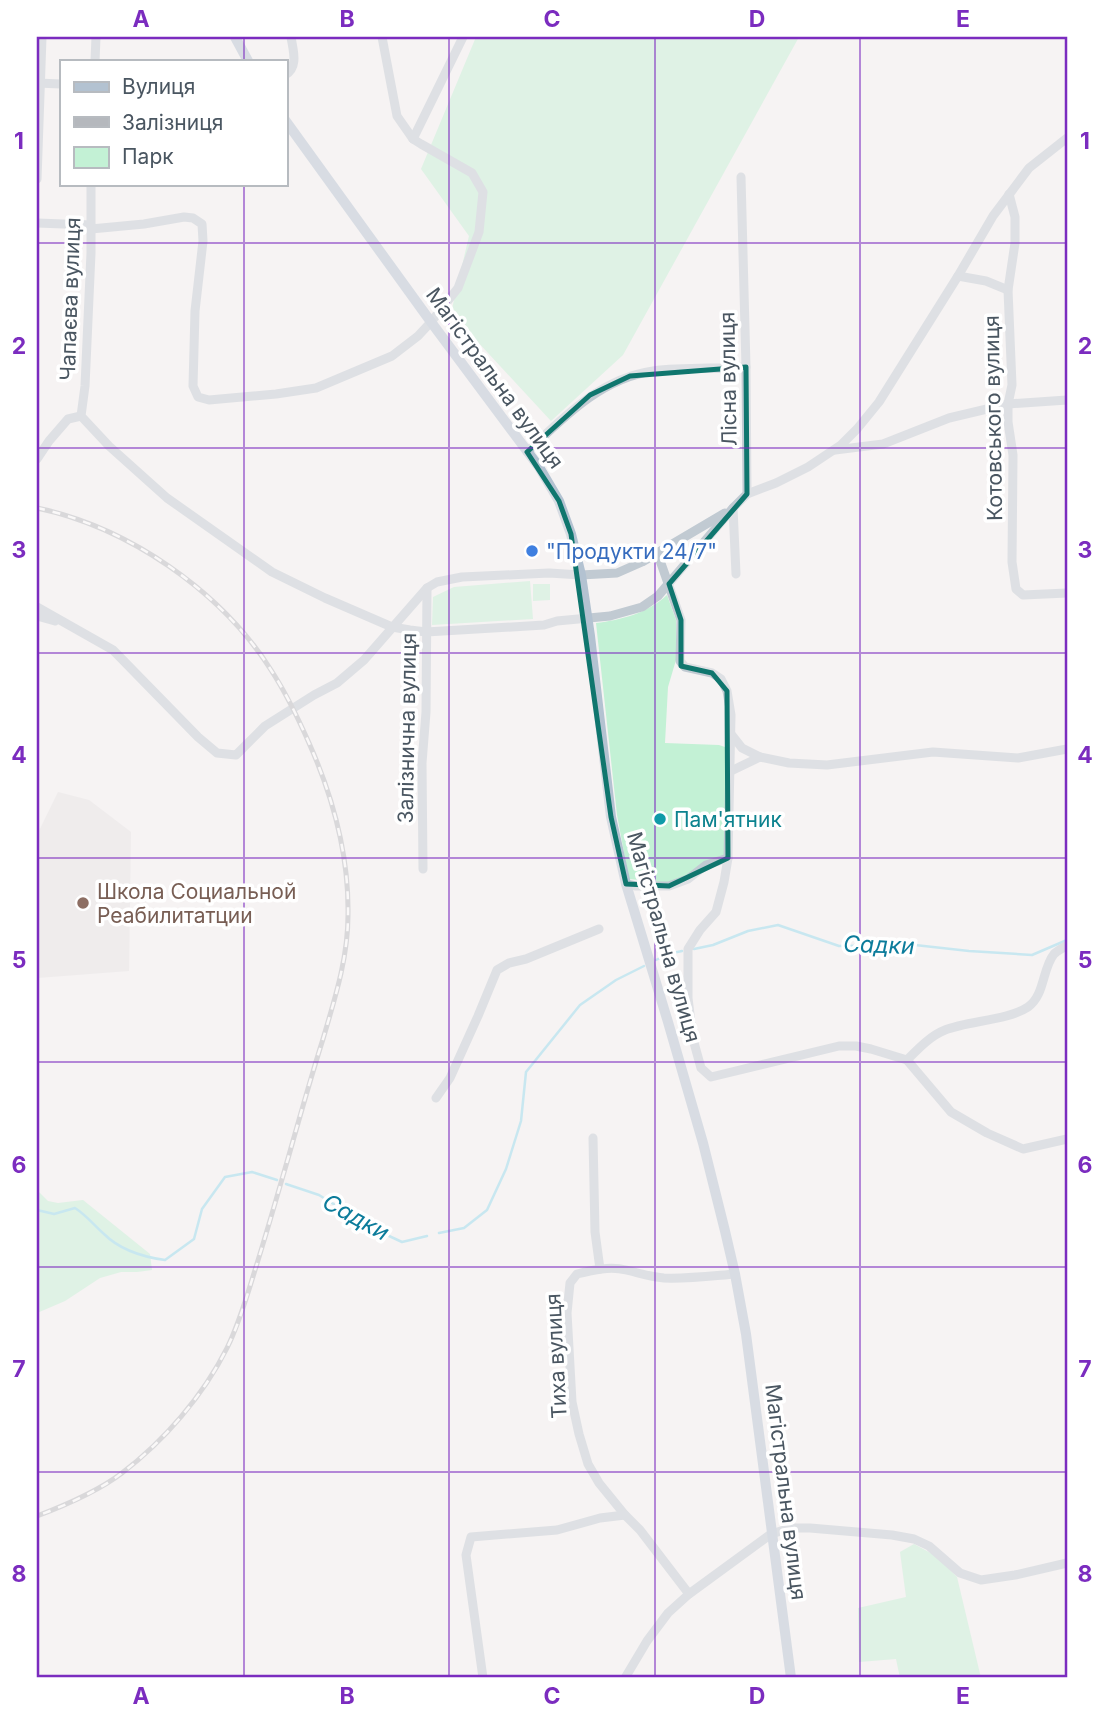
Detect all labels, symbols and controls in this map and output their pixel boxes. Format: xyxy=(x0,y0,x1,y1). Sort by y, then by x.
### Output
text: A xyxy=(132,5,150,33)
text: B xyxy=(339,5,355,33)
text: C xyxy=(543,5,561,33)
text: D xyxy=(749,5,765,33)
text: E xyxy=(956,5,970,33)
legend xyxy=(60,60,287,186)
text: Вулиця xyxy=(122,74,195,99)
text: Залізниця xyxy=(122,110,223,135)
text: 1 xyxy=(14,127,24,155)
text: 1 xyxy=(1080,127,1090,155)
text: Парк xyxy=(122,144,174,169)
street label: Чапаєва вулиця xyxy=(55,217,85,381)
street label: Магістральна вулиця xyxy=(421,283,569,473)
street label: Лісна вулиця xyxy=(714,312,742,446)
street label: Котовського вулиця xyxy=(979,315,1007,521)
text: 2 xyxy=(12,332,26,360)
text: 2 xyxy=(1078,332,1092,360)
text: 3 xyxy=(12,536,26,564)
text: 3 xyxy=(1078,536,1092,564)
place label: "Продукти 24/7" xyxy=(546,539,717,564)
marker: "Продукти 24/7" xyxy=(524,543,540,559)
street label: Залізнична вулиця xyxy=(393,632,421,824)
text: 4 xyxy=(11,741,27,769)
text: 4 xyxy=(1077,741,1093,769)
place label: Пам'ятник xyxy=(674,807,782,832)
marker: Пам'ятник xyxy=(652,811,668,827)
street label: Магістральна вулиця xyxy=(622,829,706,1045)
place label: Школа Социальной Реабилитатции xyxy=(97,879,296,928)
marker: Школа Социальной Реабилитатции xyxy=(75,895,91,911)
water label: Садки xyxy=(843,930,915,960)
text: 5 xyxy=(12,946,26,974)
text: 5 xyxy=(1078,946,1092,974)
text: 6 xyxy=(12,1151,26,1179)
text: 6 xyxy=(1078,1151,1092,1179)
water label: Садки xyxy=(318,1187,394,1247)
street label: Тиха вулиця xyxy=(540,1293,572,1419)
text: 7 xyxy=(12,1355,26,1383)
text: 7 xyxy=(1078,1355,1092,1383)
street label: Магістральна вулиця xyxy=(760,1382,812,1602)
text: 8 xyxy=(12,1560,26,1588)
text: 8 xyxy=(1078,1560,1092,1588)
text: A xyxy=(132,1682,150,1710)
text: B xyxy=(339,1682,355,1710)
text: C xyxy=(543,1682,561,1710)
text: D xyxy=(749,1682,765,1710)
text: E xyxy=(956,1682,970,1710)

